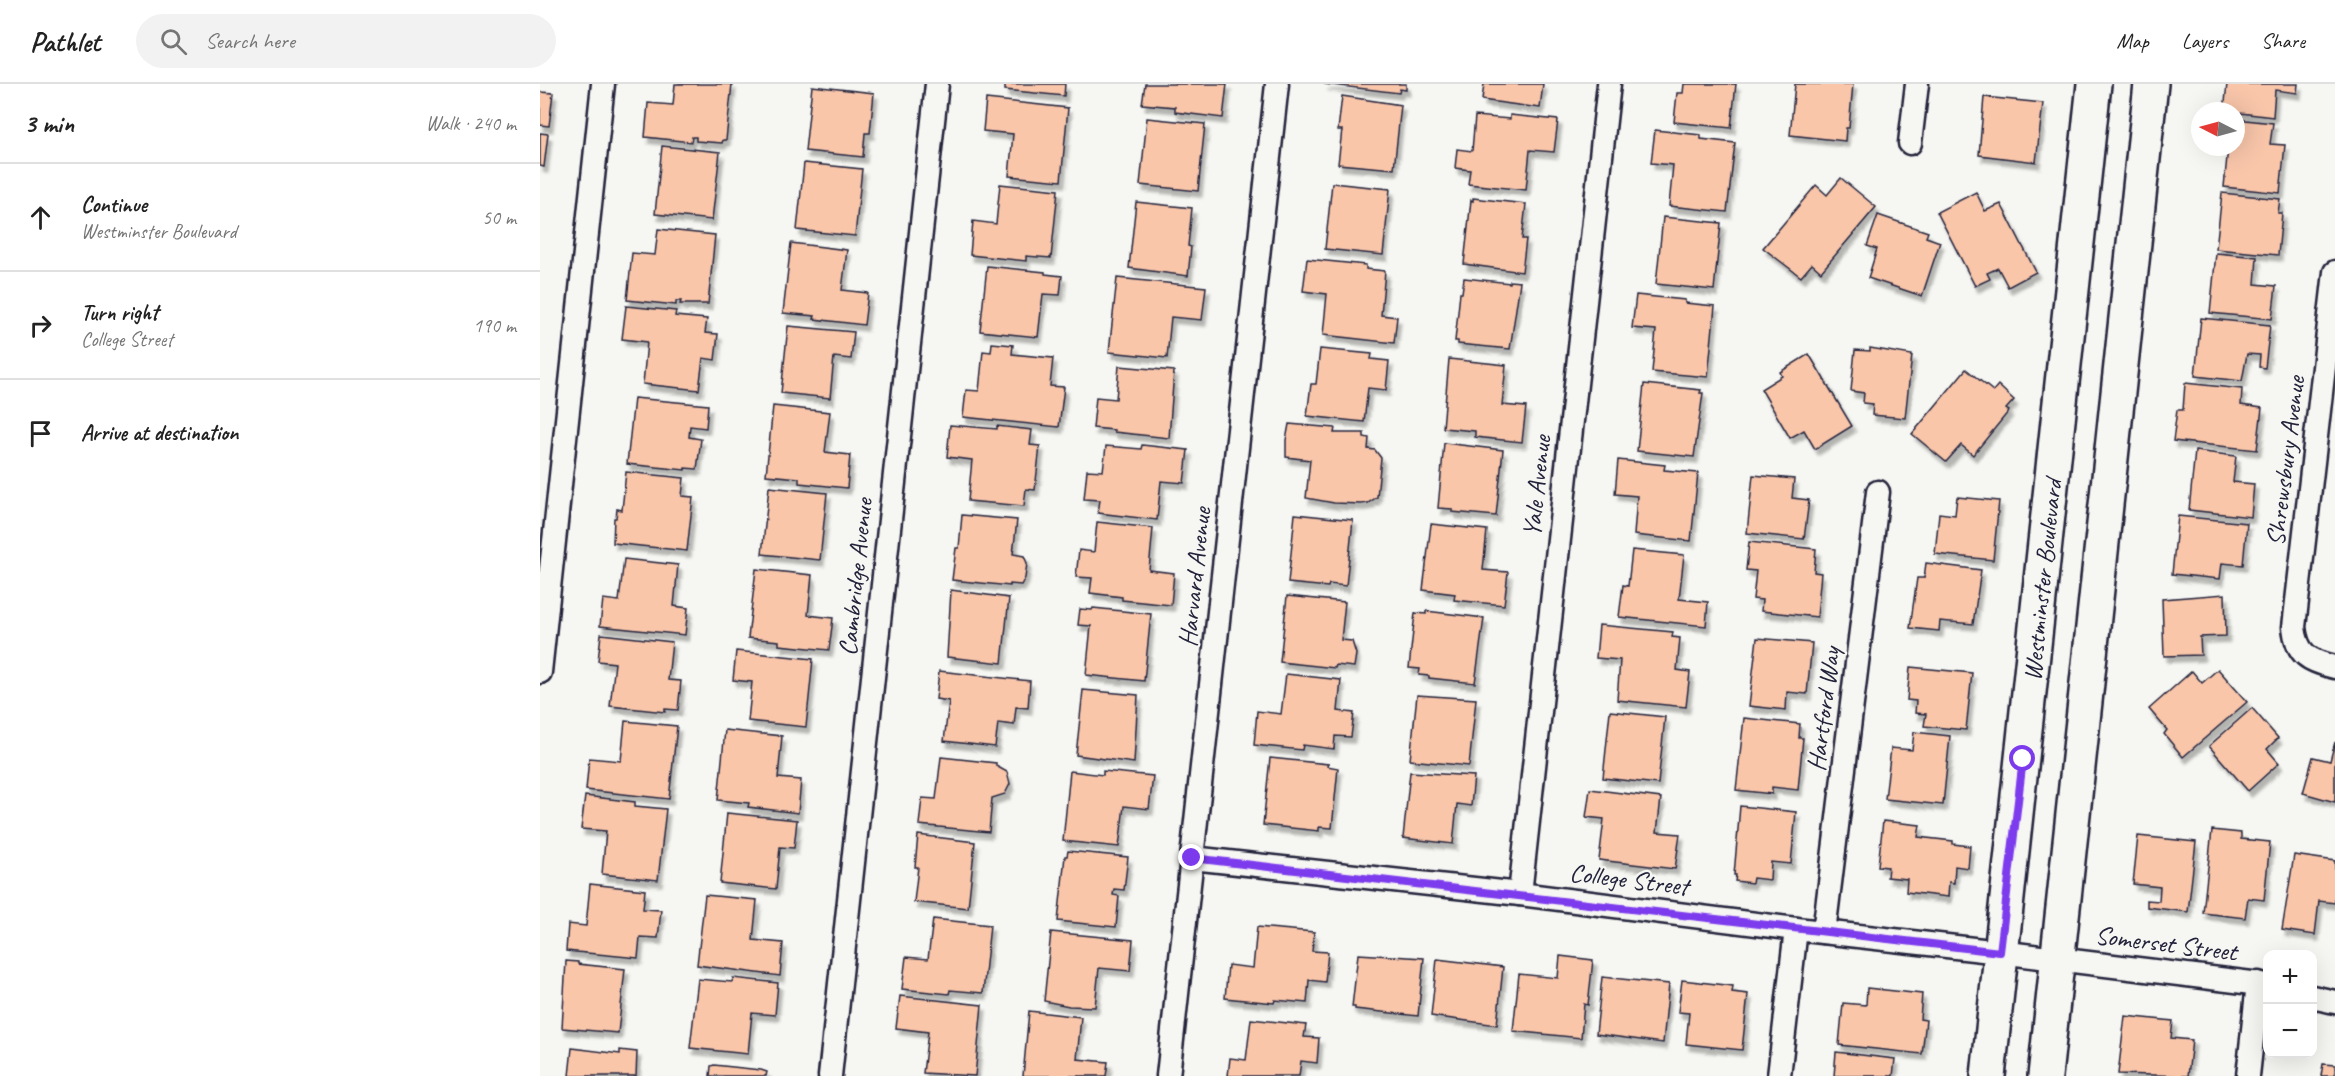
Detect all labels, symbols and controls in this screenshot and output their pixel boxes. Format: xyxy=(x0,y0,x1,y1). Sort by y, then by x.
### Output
search box xyxy=(136,14,556,68)
text: Pathlet xyxy=(30,24,100,59)
icon: search xyxy=(157,25,190,58)
text: Search here xyxy=(205,27,295,55)
text: Map xyxy=(2116,28,2149,54)
text: Layers xyxy=(2182,28,2228,54)
text: Share xyxy=(2261,28,2305,54)
north arrow xyxy=(2191,102,2245,156)
text: 3 min xyxy=(24,107,74,140)
text: Walk · 240 m xyxy=(426,111,516,136)
text: Continue xyxy=(81,191,147,219)
icon: ahead xyxy=(24,201,57,234)
text: 50 m xyxy=(482,205,516,230)
text: Westminster Boulevard xyxy=(81,219,237,244)
text: Turn right xyxy=(81,299,158,327)
icon: right xyxy=(24,309,57,342)
text: 190 m xyxy=(473,313,516,338)
text: College Street xyxy=(81,327,173,352)
street label: Shrewsbury Avenue xyxy=(2259,373,2312,548)
icon: arrive xyxy=(24,417,57,450)
text: Arrive at destination xyxy=(81,419,238,447)
street label: Yale Avenue xyxy=(1515,432,1558,538)
street label: Westminster Boulevard xyxy=(2016,474,2070,682)
street label: Cambridge Avenue xyxy=(831,495,880,657)
street label: Harvard Avenue xyxy=(1171,504,1218,648)
street label: Hartford Way xyxy=(1800,643,1848,773)
route start xyxy=(2009,745,2035,771)
route end xyxy=(1178,844,1204,870)
street label: College Street xyxy=(1568,856,1694,904)
street label: Somerset Street xyxy=(2093,918,2241,969)
map controls xyxy=(2263,950,2317,1058)
button: + xyxy=(2263,950,2317,1004)
button: − xyxy=(2263,1004,2317,1058)

